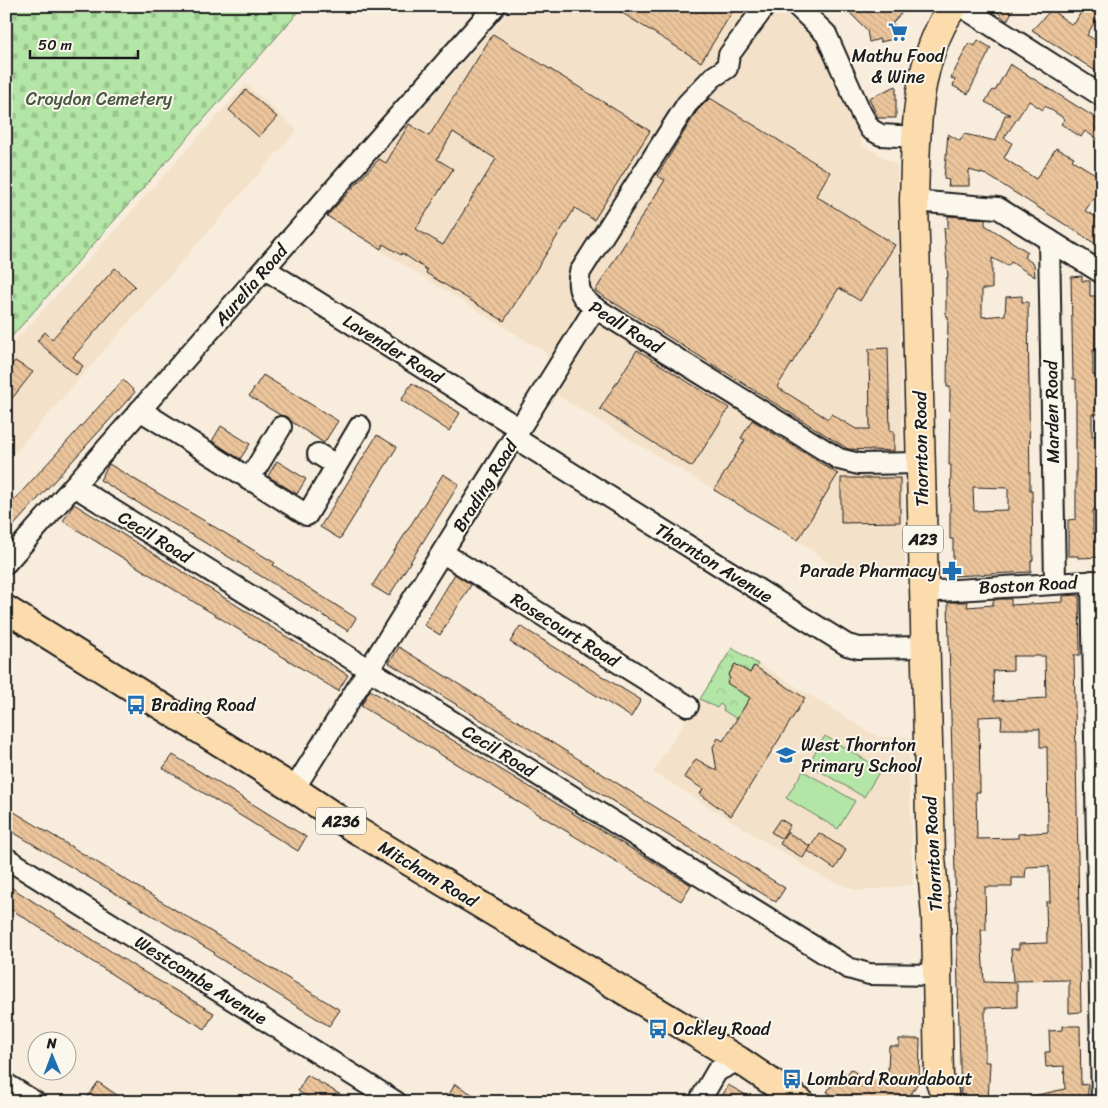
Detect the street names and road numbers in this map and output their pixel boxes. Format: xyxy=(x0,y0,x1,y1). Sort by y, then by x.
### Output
street label: Aurelia Road xyxy=(205,235,297,334)
street label: Peall Road xyxy=(583,292,671,363)
street label: Lavender Road xyxy=(336,305,451,393)
street label: Marden Road xyxy=(1035,359,1069,464)
street label: Thornton Road xyxy=(904,389,938,507)
street label: Brading Road xyxy=(444,432,527,539)
street label: Cecil Road xyxy=(111,502,200,573)
street label: Thornton Avenue xyxy=(648,514,780,612)
road number: A23 xyxy=(903,526,943,552)
street label: Boston Road xyxy=(978,566,1080,604)
street label: Rosecourt Road xyxy=(504,584,627,677)
street label: Cecil Road xyxy=(455,716,544,787)
street label: Thornton Road xyxy=(914,794,952,913)
road number: A236 xyxy=(316,808,366,834)
street label: Mitcham Road xyxy=(372,831,485,917)
street label: Westcombe Avenue xyxy=(128,926,274,1034)

